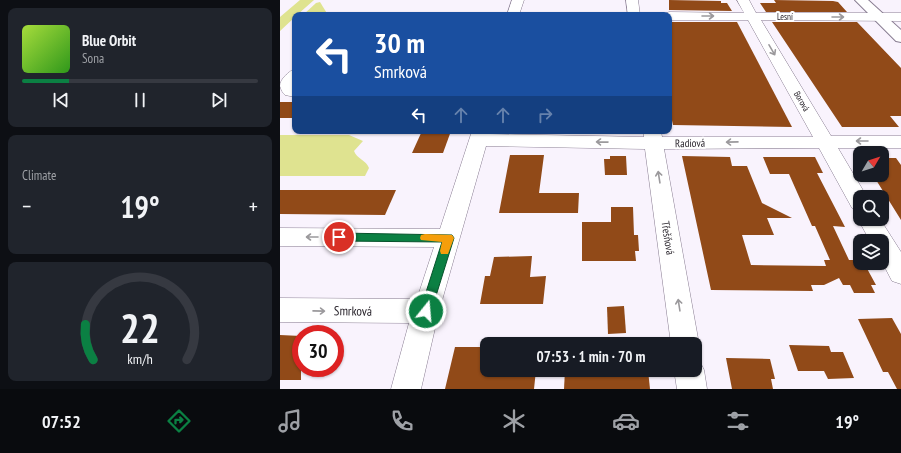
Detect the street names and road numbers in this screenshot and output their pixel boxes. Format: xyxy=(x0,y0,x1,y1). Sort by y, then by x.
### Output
street label: Lesní xyxy=(777,11,793,22)
street label: Borová xyxy=(792,89,812,113)
street label: Radiová xyxy=(675,136,705,150)
street label: Třešňová xyxy=(658,220,678,256)
street label: Smrková xyxy=(334,302,372,320)

